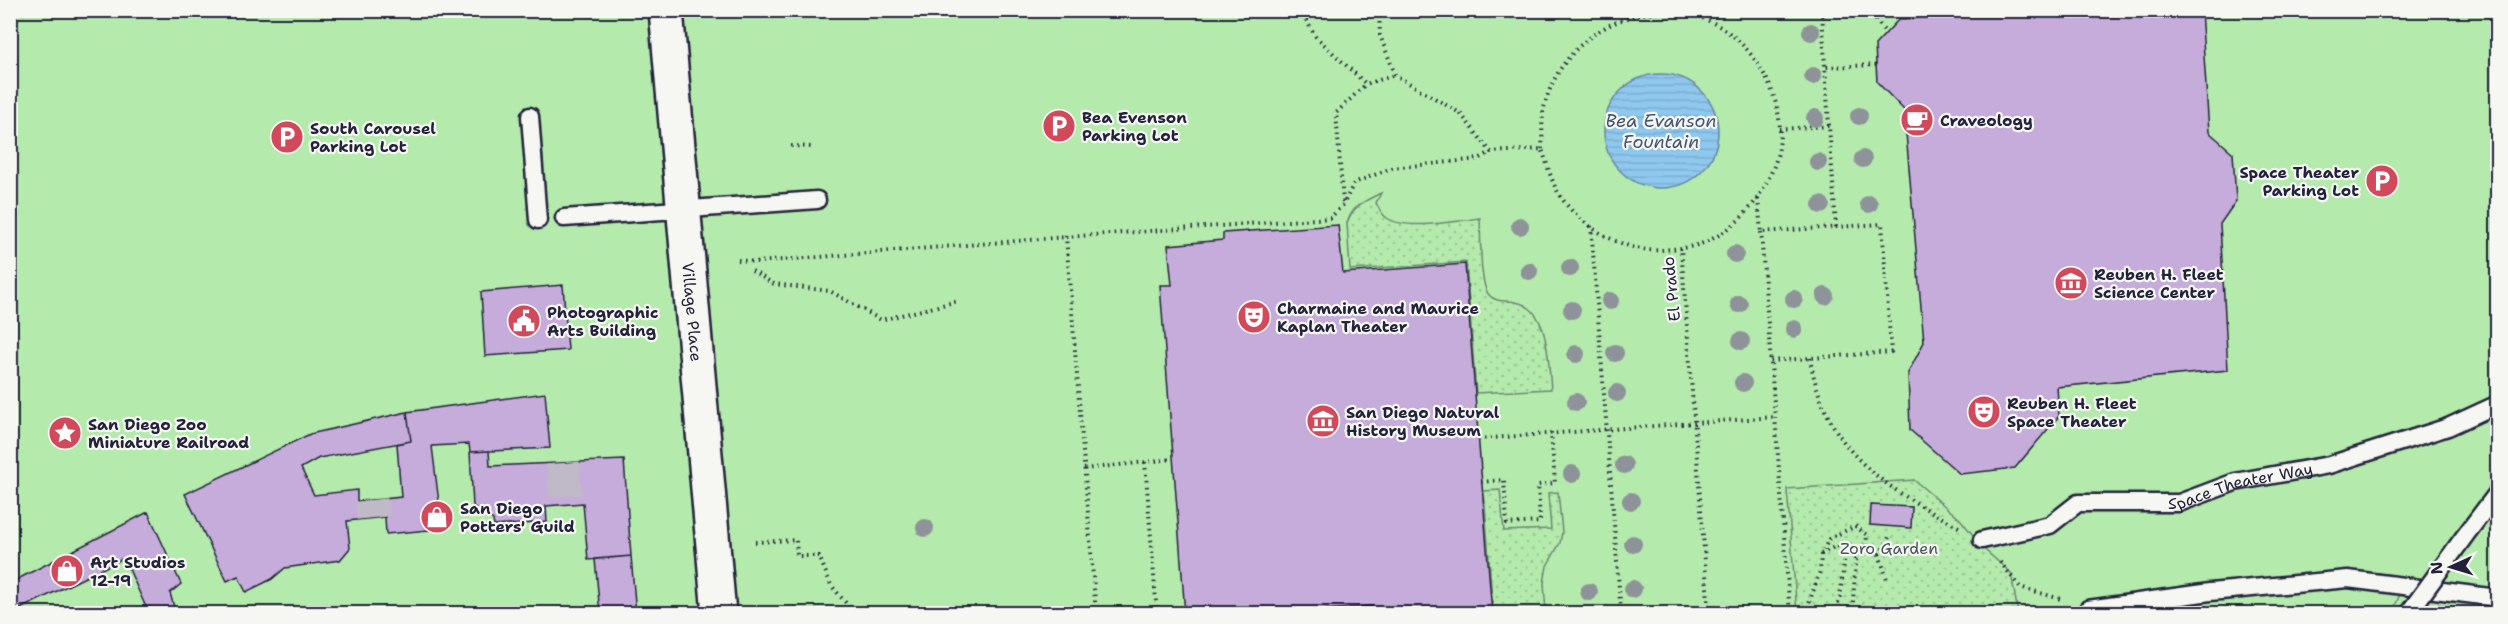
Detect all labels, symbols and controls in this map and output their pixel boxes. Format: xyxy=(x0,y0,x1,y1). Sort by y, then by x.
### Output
cafe icon: Craveology xyxy=(1899,102,1935,138)
place label: Bea Evenson Parking Lot xyxy=(1082,107,1187,146)
parking icon: Bea Evenson Parking Lot xyxy=(1041,108,1077,144)
water label: Bea Evanson Fountain xyxy=(1605,109,1717,154)
place label: Craveology xyxy=(1940,110,2033,131)
place label: South Carousel Parking Lot xyxy=(310,118,436,157)
parking icon: South Carousel Parking Lot xyxy=(269,119,305,155)
place label: Space Theater Parking Lot xyxy=(2239,162,2359,201)
parking icon: Space Theater Parking Lot xyxy=(2364,163,2400,199)
street label: El Prado xyxy=(1658,256,1685,322)
street label: Village Place xyxy=(677,261,707,362)
place label: Reuben H. Fleet Science Center xyxy=(2094,264,2224,303)
museum icon: Reuben H. Fleet Science Center xyxy=(2053,265,2089,301)
place label: Charmaine and Maurice Kaplan Theater xyxy=(1277,298,1479,337)
theatre icon: Charmaine and Maurice Kaplan Theater xyxy=(1236,299,1272,335)
place label: Photographic Arts Building xyxy=(547,302,658,341)
public building icon: Photographic Arts Building xyxy=(506,303,542,339)
place label: Reuben H. Fleet Space Theater xyxy=(2007,393,2137,432)
theatre icon: Reuben H. Fleet Space Theater xyxy=(1966,394,2002,430)
place label: San Diego Natural History Museum xyxy=(1346,402,1500,441)
museum icon: San Diego Natural History Museum xyxy=(1305,403,1341,439)
place label: San Diego Zoo Miniature Railroad xyxy=(88,414,249,453)
place icon: San Diego Zoo Miniature Railroad xyxy=(47,415,83,451)
street label: Space Theater Way xyxy=(2168,458,2314,514)
place label: San Diego Potters' Guild xyxy=(460,498,575,537)
shop icon: San Diego Potters' Guild xyxy=(419,499,455,535)
north arrow xyxy=(2421,537,2481,597)
park label: Zoro Garden xyxy=(1840,538,1938,559)
place label: Art Studios 12-19 xyxy=(90,552,185,591)
shop icon: Art Studios 12-19 xyxy=(49,553,85,589)
text: N xyxy=(2426,561,2447,575)

